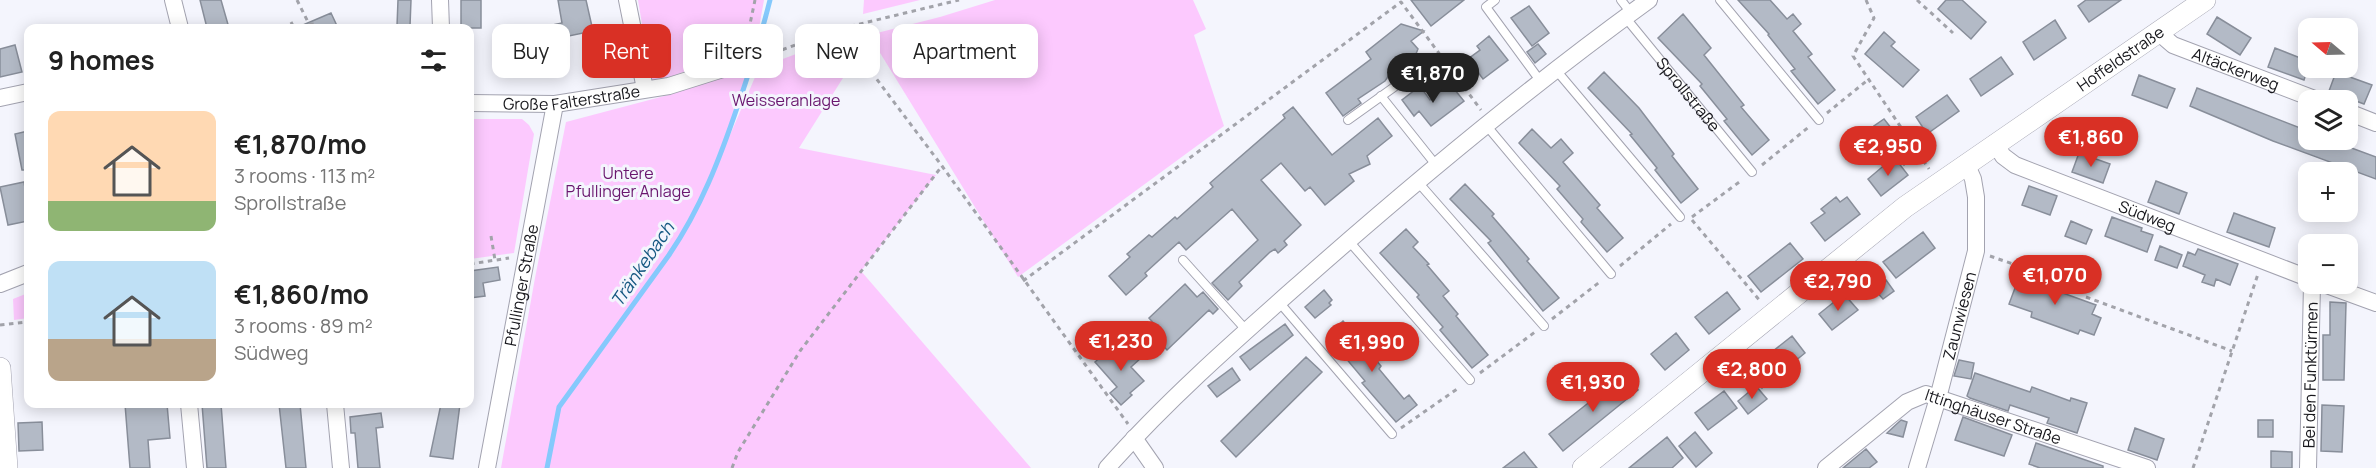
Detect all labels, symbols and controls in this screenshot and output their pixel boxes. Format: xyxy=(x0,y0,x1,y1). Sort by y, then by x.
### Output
north arrow xyxy=(2298,18,2358,78)
map controls xyxy=(2298,18,2358,294)
street label: Hoffeldstraße xyxy=(2072,21,2168,96)
chip: Buy xyxy=(492,24,570,78)
chip: Rent xyxy=(582,24,671,78)
chip: Filters xyxy=(683,24,783,78)
chip: New xyxy=(795,24,880,78)
chip: Apartment xyxy=(892,24,1038,78)
text: 9 homes xyxy=(48,42,155,78)
street label: Altäckerweg xyxy=(2189,42,2283,96)
icon: filters xyxy=(417,44,450,77)
pin: €1,870 xyxy=(1384,53,1482,104)
street label: Sprollstraße xyxy=(1651,53,1725,136)
text: €1,870 xyxy=(1401,59,1465,86)
street label: Große Falterstraße xyxy=(503,80,642,115)
park label: Weisseranlage xyxy=(732,89,840,111)
button: layers xyxy=(2298,90,2358,150)
pin: €1,860 xyxy=(2042,117,2140,168)
text: €1,860 xyxy=(2058,123,2124,150)
text: €1,870/mo xyxy=(234,126,367,162)
pin: €2,950 xyxy=(1839,126,1937,177)
text: €2,950 xyxy=(1854,132,1922,159)
icon: home xyxy=(96,135,168,207)
text: 3 rooms · 113 m² xyxy=(234,162,375,189)
park label: Untere Pfullinger Anlage xyxy=(565,162,691,202)
button: + xyxy=(2298,162,2358,222)
text: Sprollstraße xyxy=(234,189,346,216)
street label: Südweg xyxy=(2115,195,2179,237)
water label: Tränkebach xyxy=(605,216,680,311)
street label: Pfullinger Straße xyxy=(499,222,543,348)
button: − xyxy=(2298,234,2358,294)
pin: €1,070 xyxy=(2006,255,2104,306)
pin: €2,790 xyxy=(1789,261,1887,312)
text: €1,070 xyxy=(2023,261,2087,288)
text: €2,790 xyxy=(1804,267,1872,294)
street label: Zaunwiesen xyxy=(1937,269,1981,362)
text: €1,860/mo xyxy=(234,276,369,312)
icon: home xyxy=(96,285,168,357)
street label: Bei den Funktürmen xyxy=(2297,302,2323,448)
text: 3 rooms · 89 m² xyxy=(234,312,373,339)
pin: €1,230 xyxy=(1072,321,1170,372)
pin: €1,990 xyxy=(1323,322,1421,373)
text: €1,230 xyxy=(1089,327,1153,354)
text: €1,990 xyxy=(1339,328,1405,355)
text: Südweg xyxy=(234,339,309,366)
pin: €2,800 xyxy=(1703,349,1801,400)
text: €2,800 xyxy=(1717,355,1787,382)
pin: €1,930 xyxy=(1544,362,1642,413)
text: €1,930 xyxy=(1561,368,1625,395)
street label: Ittinghäuser Straße xyxy=(1922,383,2064,450)

